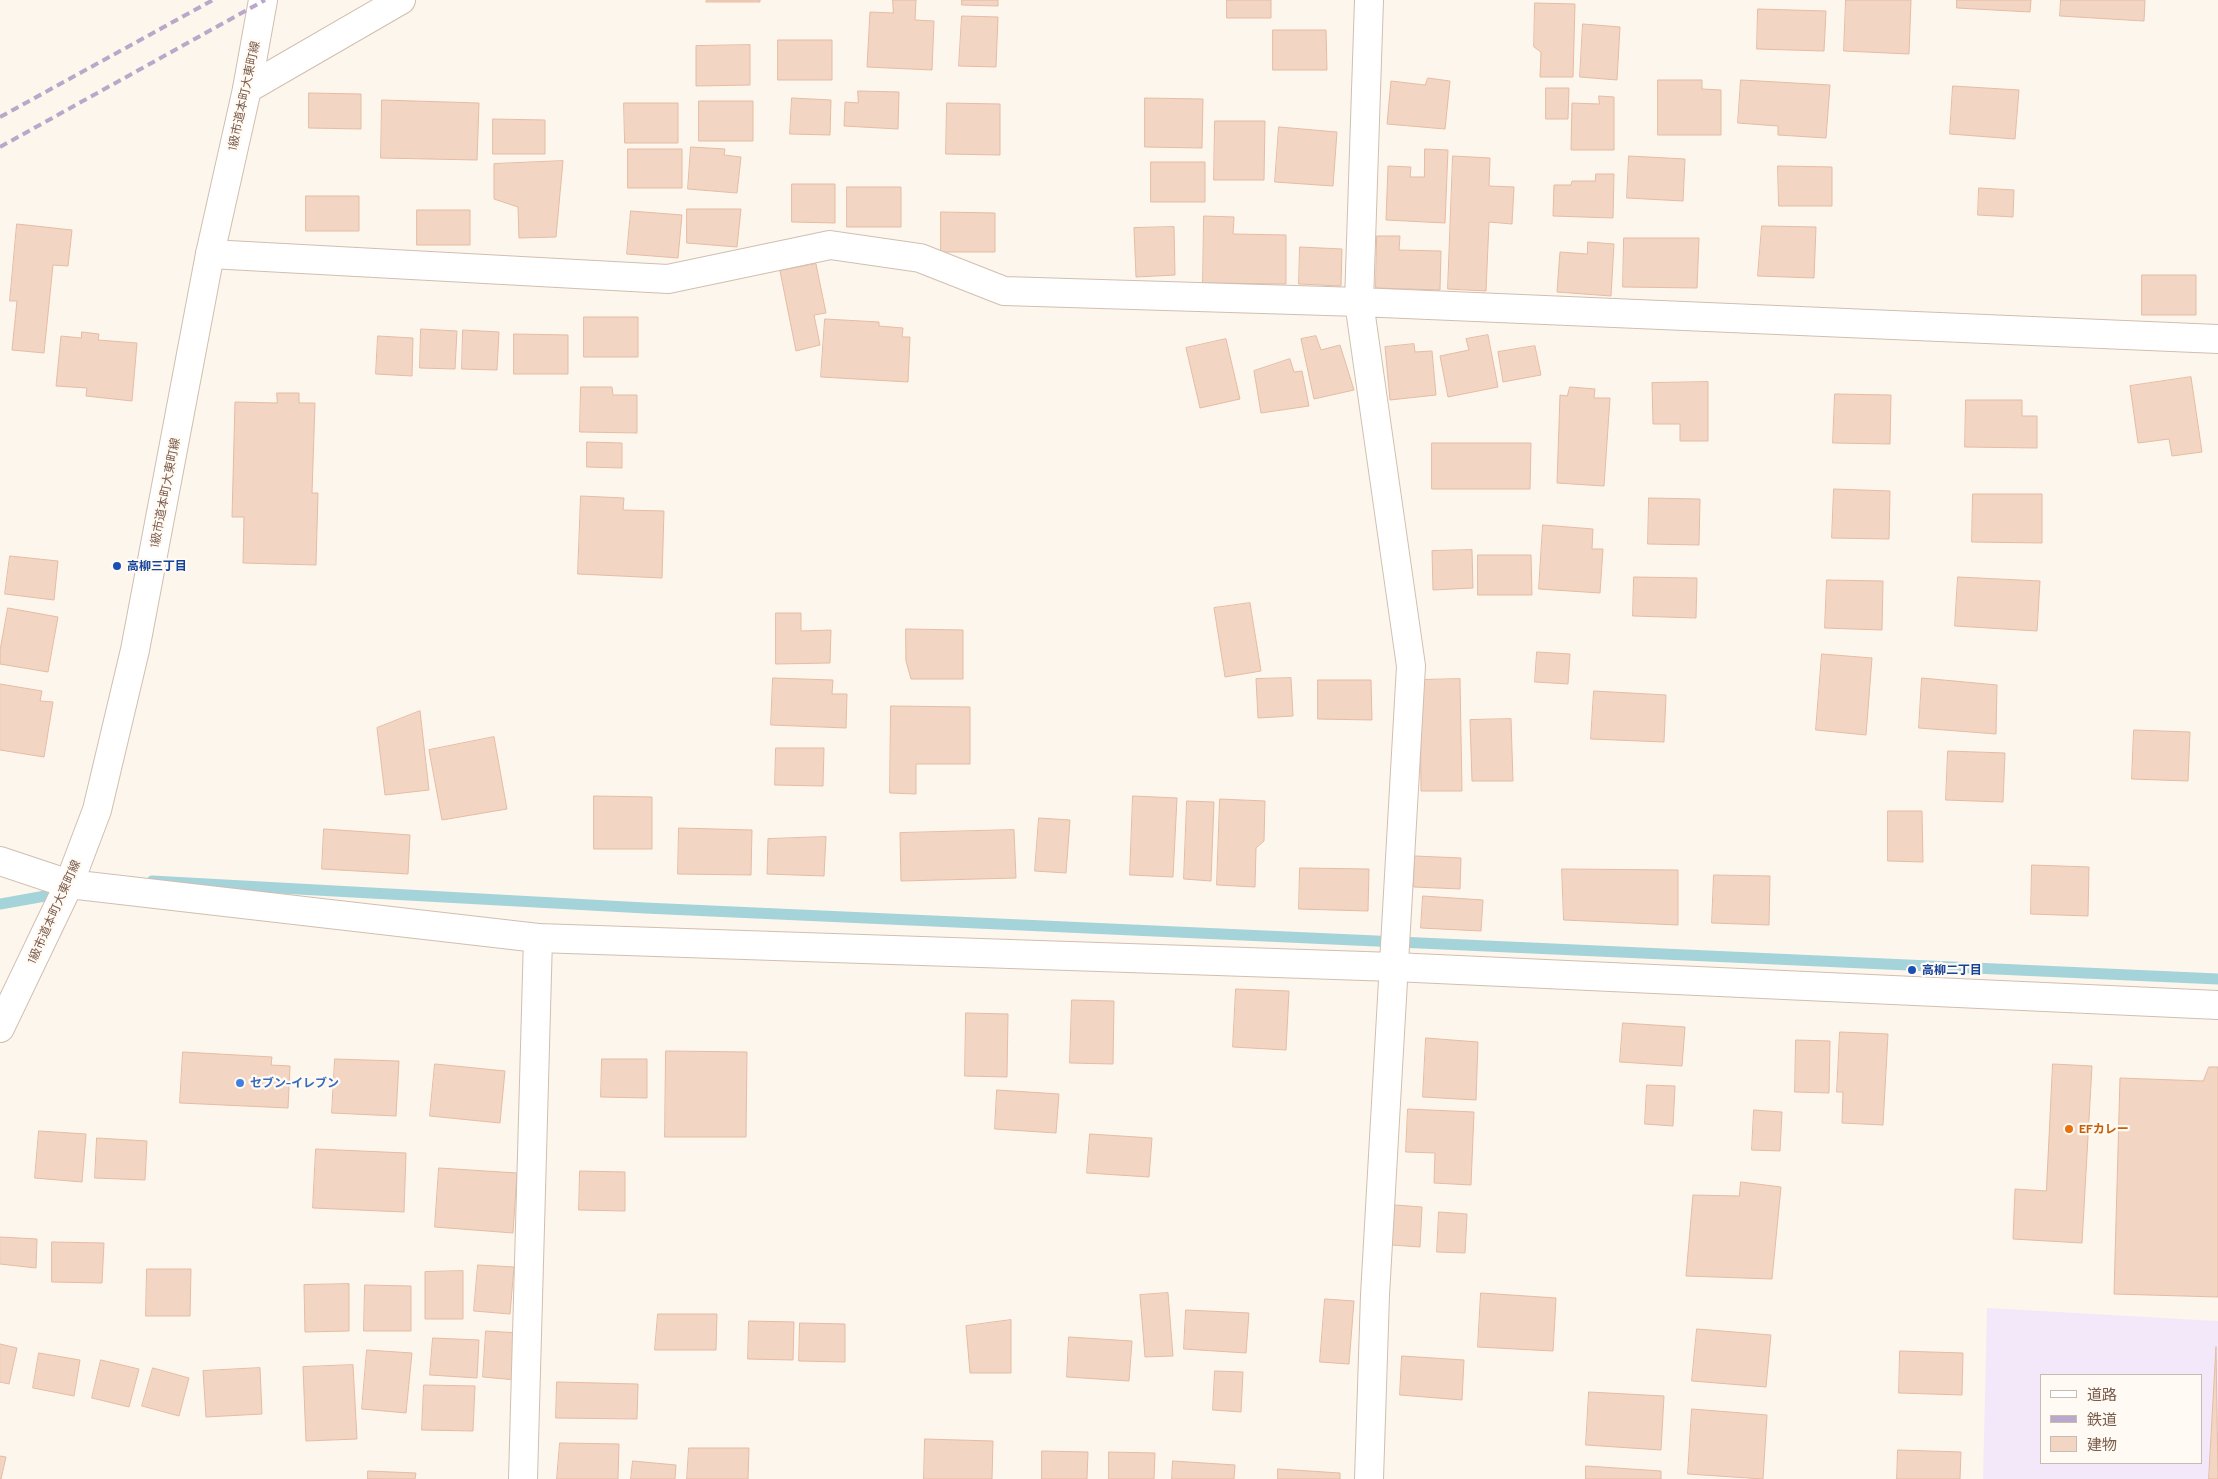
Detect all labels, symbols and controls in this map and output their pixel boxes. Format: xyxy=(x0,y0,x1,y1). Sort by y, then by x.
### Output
street label: 1級市道本町大東町線 xyxy=(225,40,263,152)
street label: 1級市道本町大東町線 xyxy=(147,437,183,549)
place label: 高柳三丁目 xyxy=(127,559,187,573)
marker: 高柳三丁目 xyxy=(111,560,123,572)
street label: 1級市道本町大東町線 xyxy=(25,858,83,966)
place label: 高柳二丁目 xyxy=(1922,963,1982,977)
marker: 高柳二丁目 xyxy=(1906,964,1918,976)
place label: セブン-イレブン xyxy=(250,1076,339,1090)
marker: セブン-イレブン xyxy=(234,1077,246,1089)
place label: EFカレー xyxy=(2079,1122,2129,1136)
marker: EFカレー xyxy=(2063,1123,2075,1135)
legend xyxy=(2040,1374,2203,1464)
text: 道路 xyxy=(2087,1385,2117,1403)
text: 鉄道 xyxy=(2087,1410,2117,1428)
text: 建物 xyxy=(2087,1435,2117,1453)

